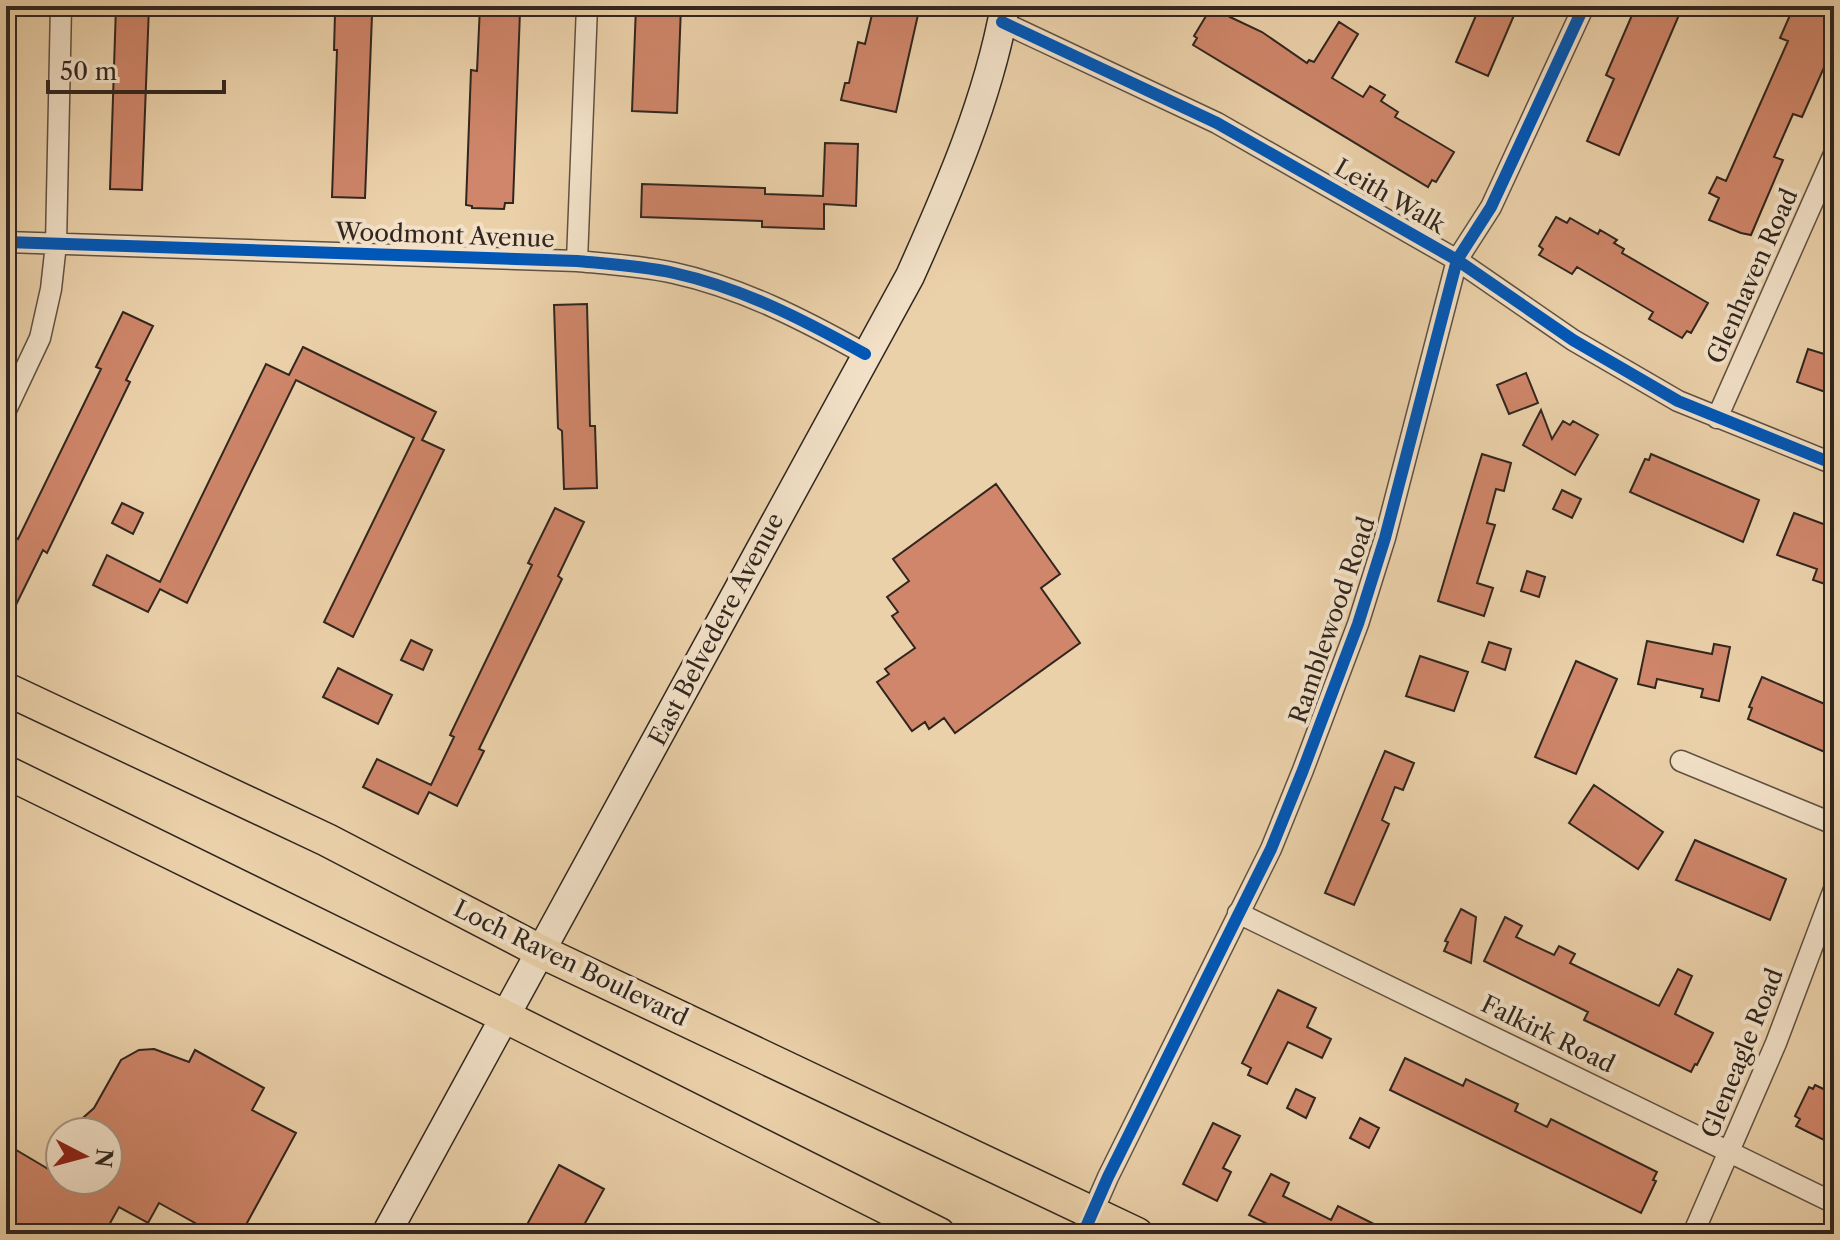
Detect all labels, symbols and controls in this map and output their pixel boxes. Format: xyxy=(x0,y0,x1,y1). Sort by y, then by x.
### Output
scale bar xyxy=(48,44,224,94)
text: 50 m xyxy=(60,57,117,86)
street label: Leith Walk xyxy=(1329,153,1452,240)
street label: Glenhaven Road xyxy=(1700,184,1804,368)
street label: Woodmont Avenue xyxy=(334,217,555,253)
street label: East Belvedere Avenue xyxy=(642,508,790,750)
street label: Ramblewood Road xyxy=(1283,513,1381,727)
street label: Loch Raven Boulevard xyxy=(449,894,693,1033)
street label: Gleneagle Road xyxy=(1695,964,1789,1142)
street label: Falkirk Road xyxy=(1477,989,1620,1079)
north arrow xyxy=(44,1116,124,1196)
text: N xyxy=(89,1147,118,1169)

